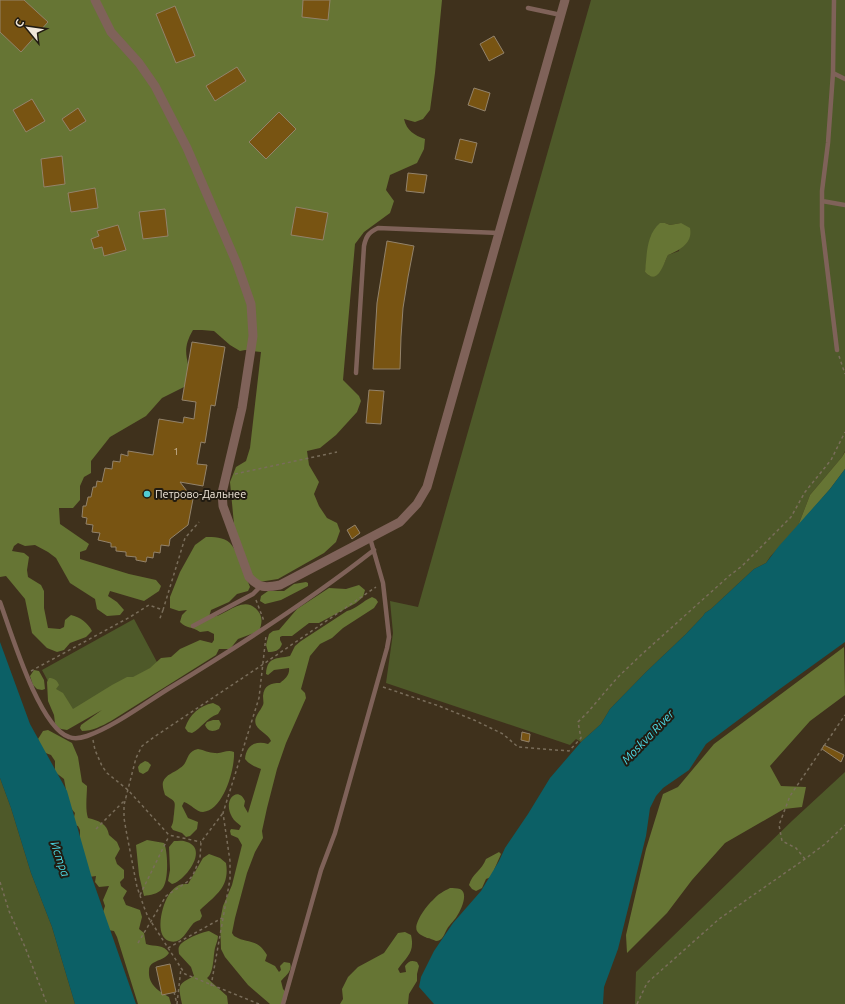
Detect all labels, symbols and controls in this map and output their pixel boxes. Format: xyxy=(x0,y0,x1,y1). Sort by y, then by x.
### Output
north arrow xyxy=(8,8,48,48)
text: С xyxy=(12,17,26,29)
house number: 1 xyxy=(173,447,179,457)
place label: Петрово-Дальнее xyxy=(155,488,246,500)
marker: Петрово-Дальнее xyxy=(142,489,152,499)
water label: Moskva River xyxy=(619,707,677,766)
water label: Истра xyxy=(48,839,73,879)

